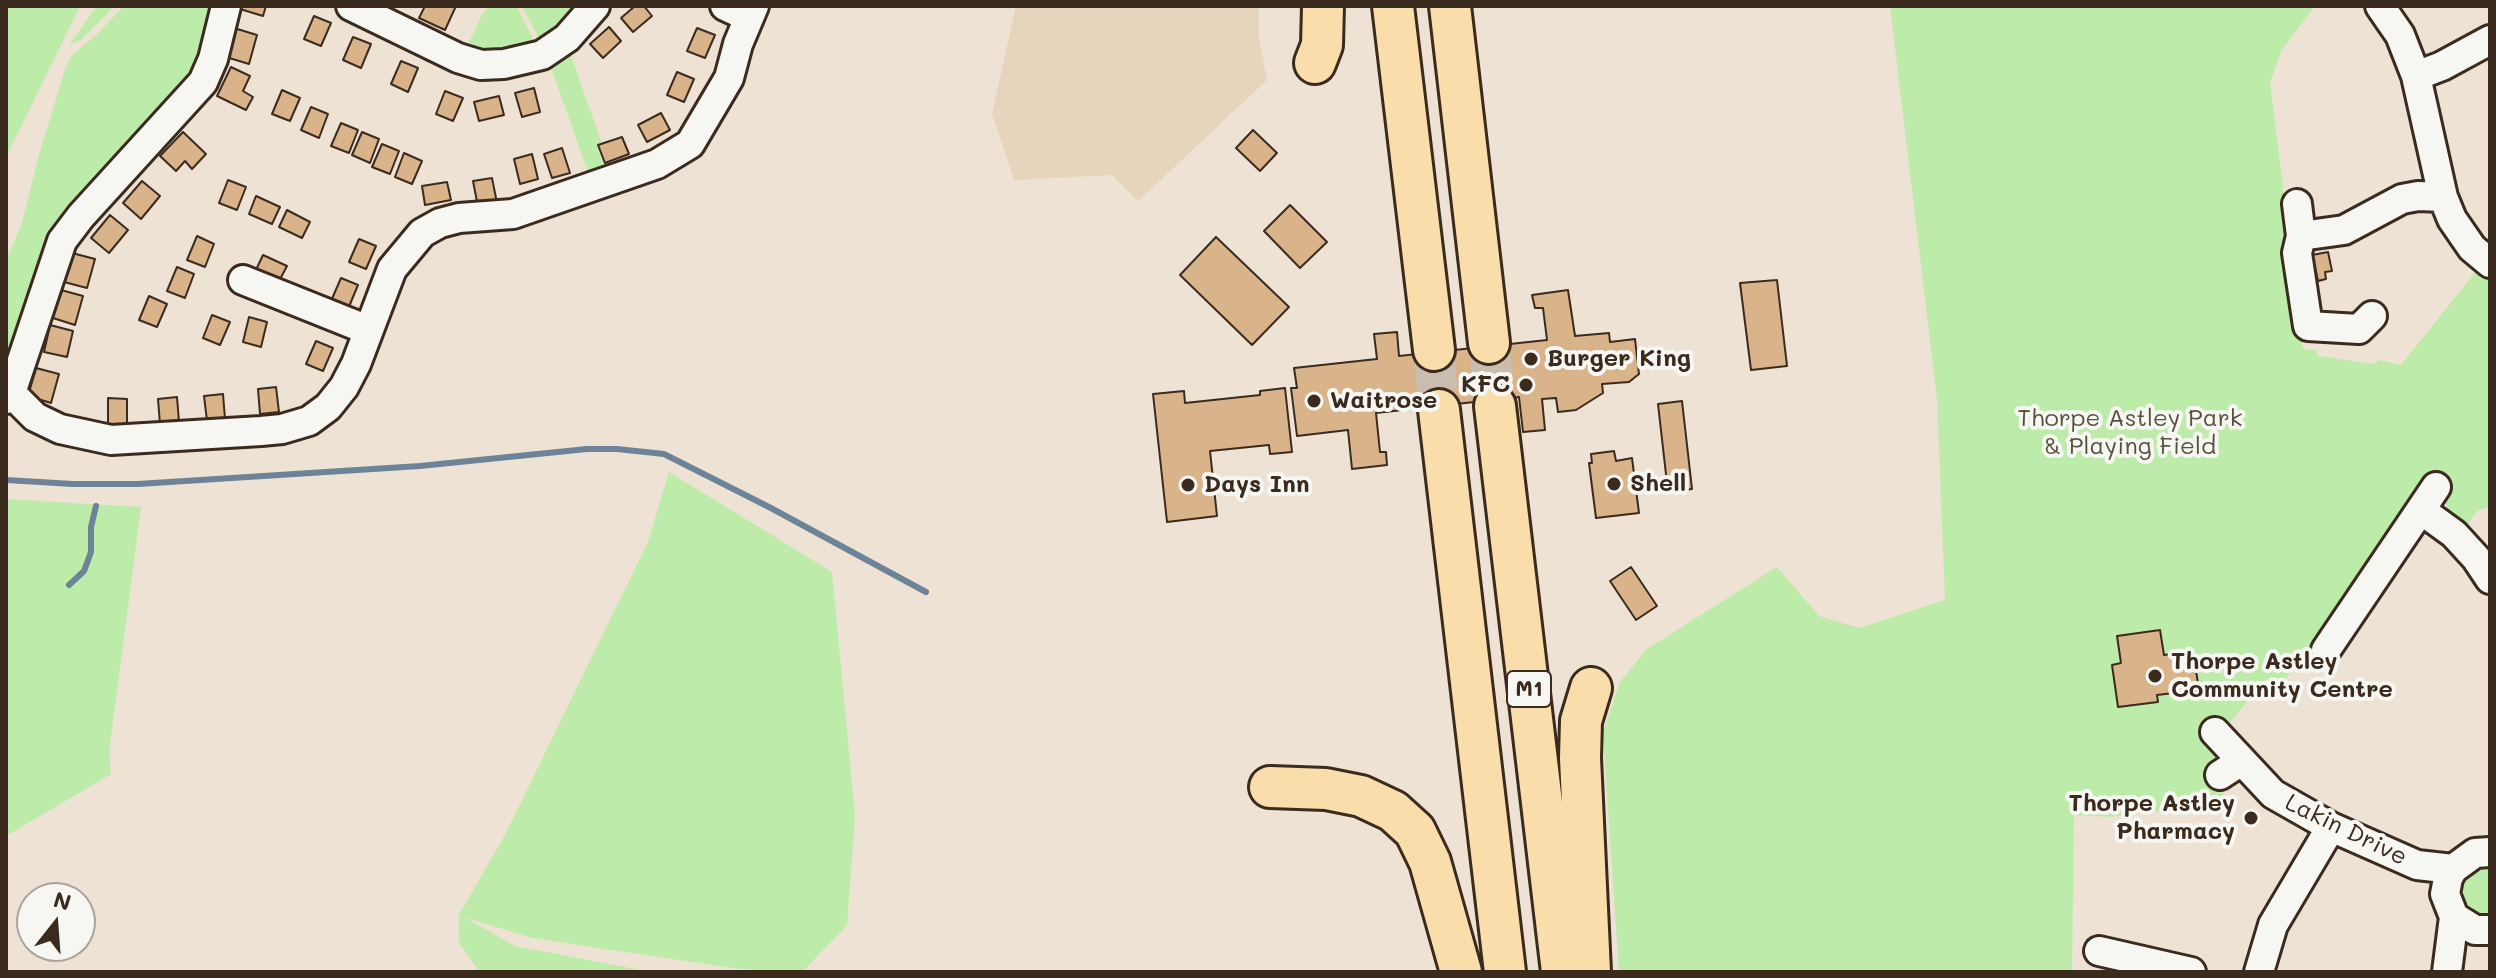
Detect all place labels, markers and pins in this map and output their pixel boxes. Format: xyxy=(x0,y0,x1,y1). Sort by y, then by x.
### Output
place label: Burger King xyxy=(1547,345,1691,373)
marker: Burger King xyxy=(1522,350,1540,368)
place label: KFC xyxy=(1461,371,1510,399)
marker: KFC xyxy=(1517,376,1535,394)
place label: Waitrose xyxy=(1330,387,1437,415)
marker: Waitrose xyxy=(1305,392,1323,410)
place label: Shell xyxy=(1630,470,1686,498)
place label: Days Inn xyxy=(1204,471,1309,499)
marker: Shell xyxy=(1605,475,1623,493)
marker: Days Inn xyxy=(1179,476,1197,494)
place label: Thorpe Astley Community Centre xyxy=(2171,648,2393,704)
marker: Thorpe Astley Community Centre xyxy=(2146,667,2164,685)
place label: Thorpe Astley Pharmacy xyxy=(2068,790,2235,846)
marker: Thorpe Astley Pharmacy xyxy=(2242,809,2260,827)

